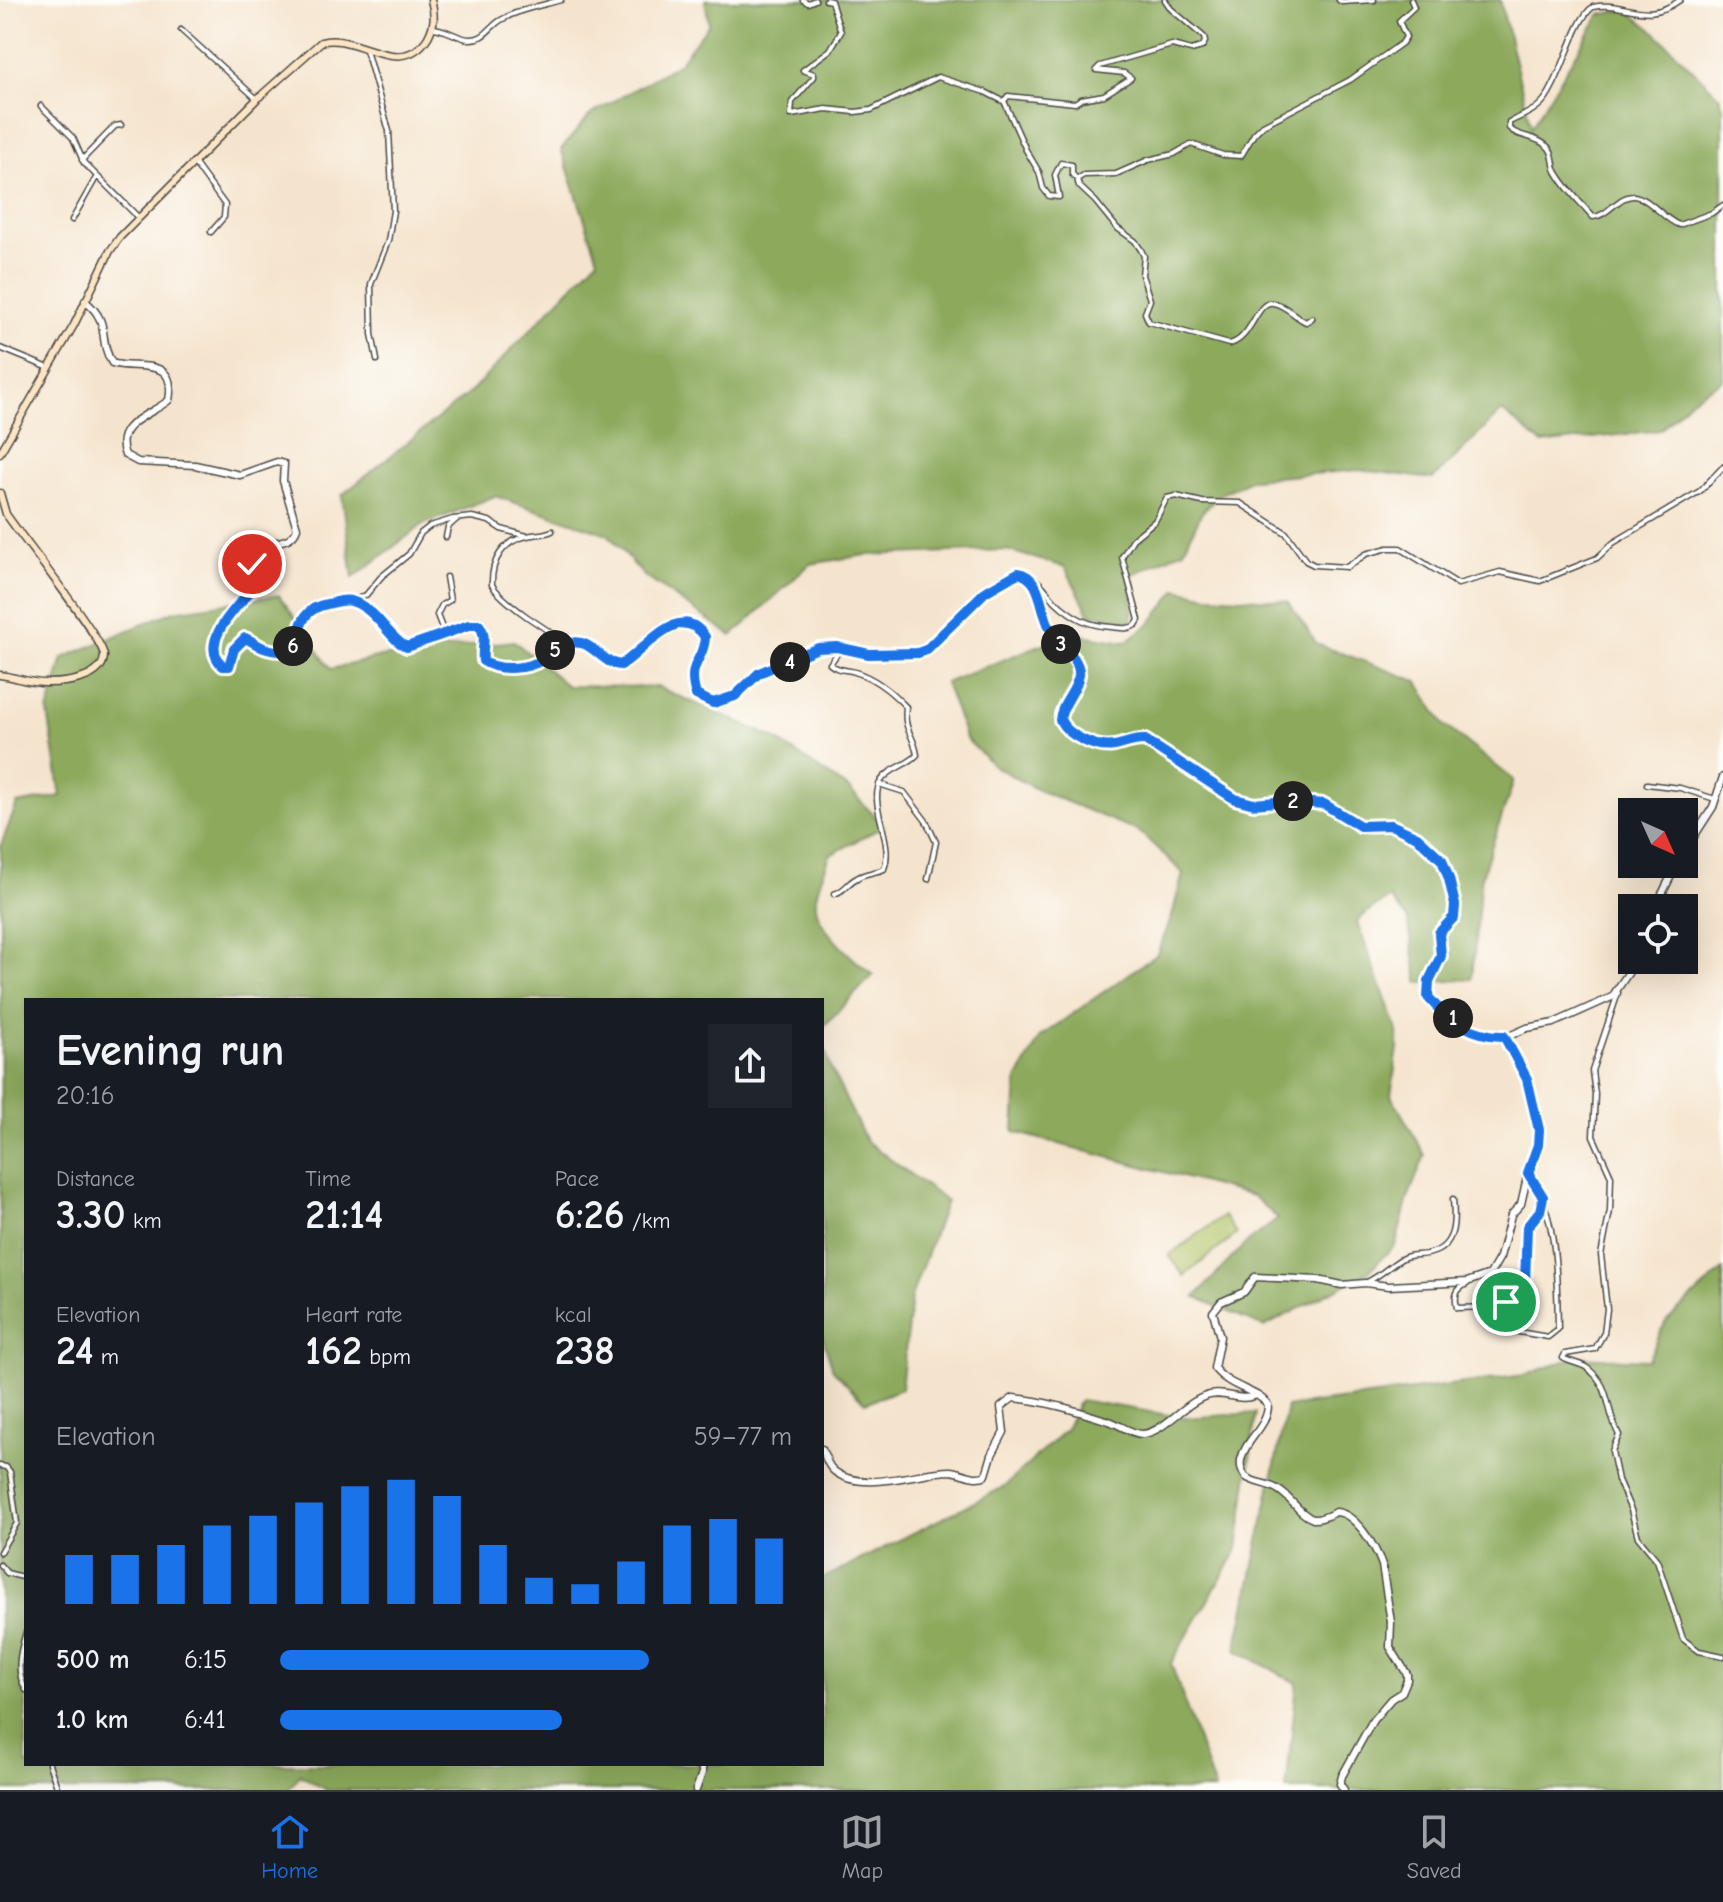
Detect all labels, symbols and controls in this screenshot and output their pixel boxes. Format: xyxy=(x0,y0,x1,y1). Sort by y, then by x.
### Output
pin xyxy=(218,530,286,598)
icon: check xyxy=(230,542,274,586)
pin: 3 xyxy=(1041,624,1081,664)
pin: 6 xyxy=(273,626,313,666)
pin: 5 xyxy=(535,630,575,670)
text: 3 xyxy=(1056,631,1066,657)
text: 6 xyxy=(287,633,299,659)
text: 5 xyxy=(549,637,561,663)
pin: 4 xyxy=(770,642,810,682)
text: 4 xyxy=(785,649,795,675)
pin: 2 xyxy=(1273,781,1313,821)
text: 2 xyxy=(1288,788,1298,814)
north arrow xyxy=(1618,798,1698,878)
map controls xyxy=(1618,798,1698,974)
button: locate xyxy=(1618,894,1698,974)
pin: 1 xyxy=(1433,998,1473,1038)
text: 1 xyxy=(1449,1005,1457,1031)
button: share xyxy=(708,1024,792,1108)
text: Evening run xyxy=(56,1025,284,1076)
text: 20:16 xyxy=(56,1081,115,1111)
text: Distance xyxy=(56,1166,135,1192)
text: Time xyxy=(305,1166,351,1192)
text: Pace xyxy=(555,1166,599,1192)
text: 3.30 xyxy=(56,1192,126,1238)
text: 21:14 xyxy=(305,1192,383,1238)
text: 6:26 xyxy=(555,1192,625,1238)
text: km xyxy=(126,1208,162,1234)
text: /km xyxy=(625,1208,671,1234)
pin xyxy=(1472,1268,1540,1336)
icon: arrive xyxy=(1484,1280,1528,1324)
text: Elevation xyxy=(56,1302,140,1328)
text: Heart rate xyxy=(305,1302,402,1328)
text: kcal xyxy=(555,1302,592,1328)
text: 24 xyxy=(56,1328,93,1374)
text: 162 xyxy=(305,1328,362,1374)
text: 238 xyxy=(555,1328,615,1374)
text: m xyxy=(93,1344,119,1370)
text: bpm xyxy=(362,1344,411,1370)
text: Elevation xyxy=(56,1422,156,1452)
text: 59–77 m xyxy=(694,1422,792,1452)
text: 500 m xyxy=(56,1645,130,1675)
text: 6:15 xyxy=(184,1645,227,1675)
text: 1.0 km xyxy=(56,1705,128,1735)
text: 6:41 xyxy=(184,1705,226,1735)
tab: Home xyxy=(261,1810,318,1884)
tab: Map xyxy=(840,1810,884,1884)
tab: Saved xyxy=(1407,1810,1462,1884)

